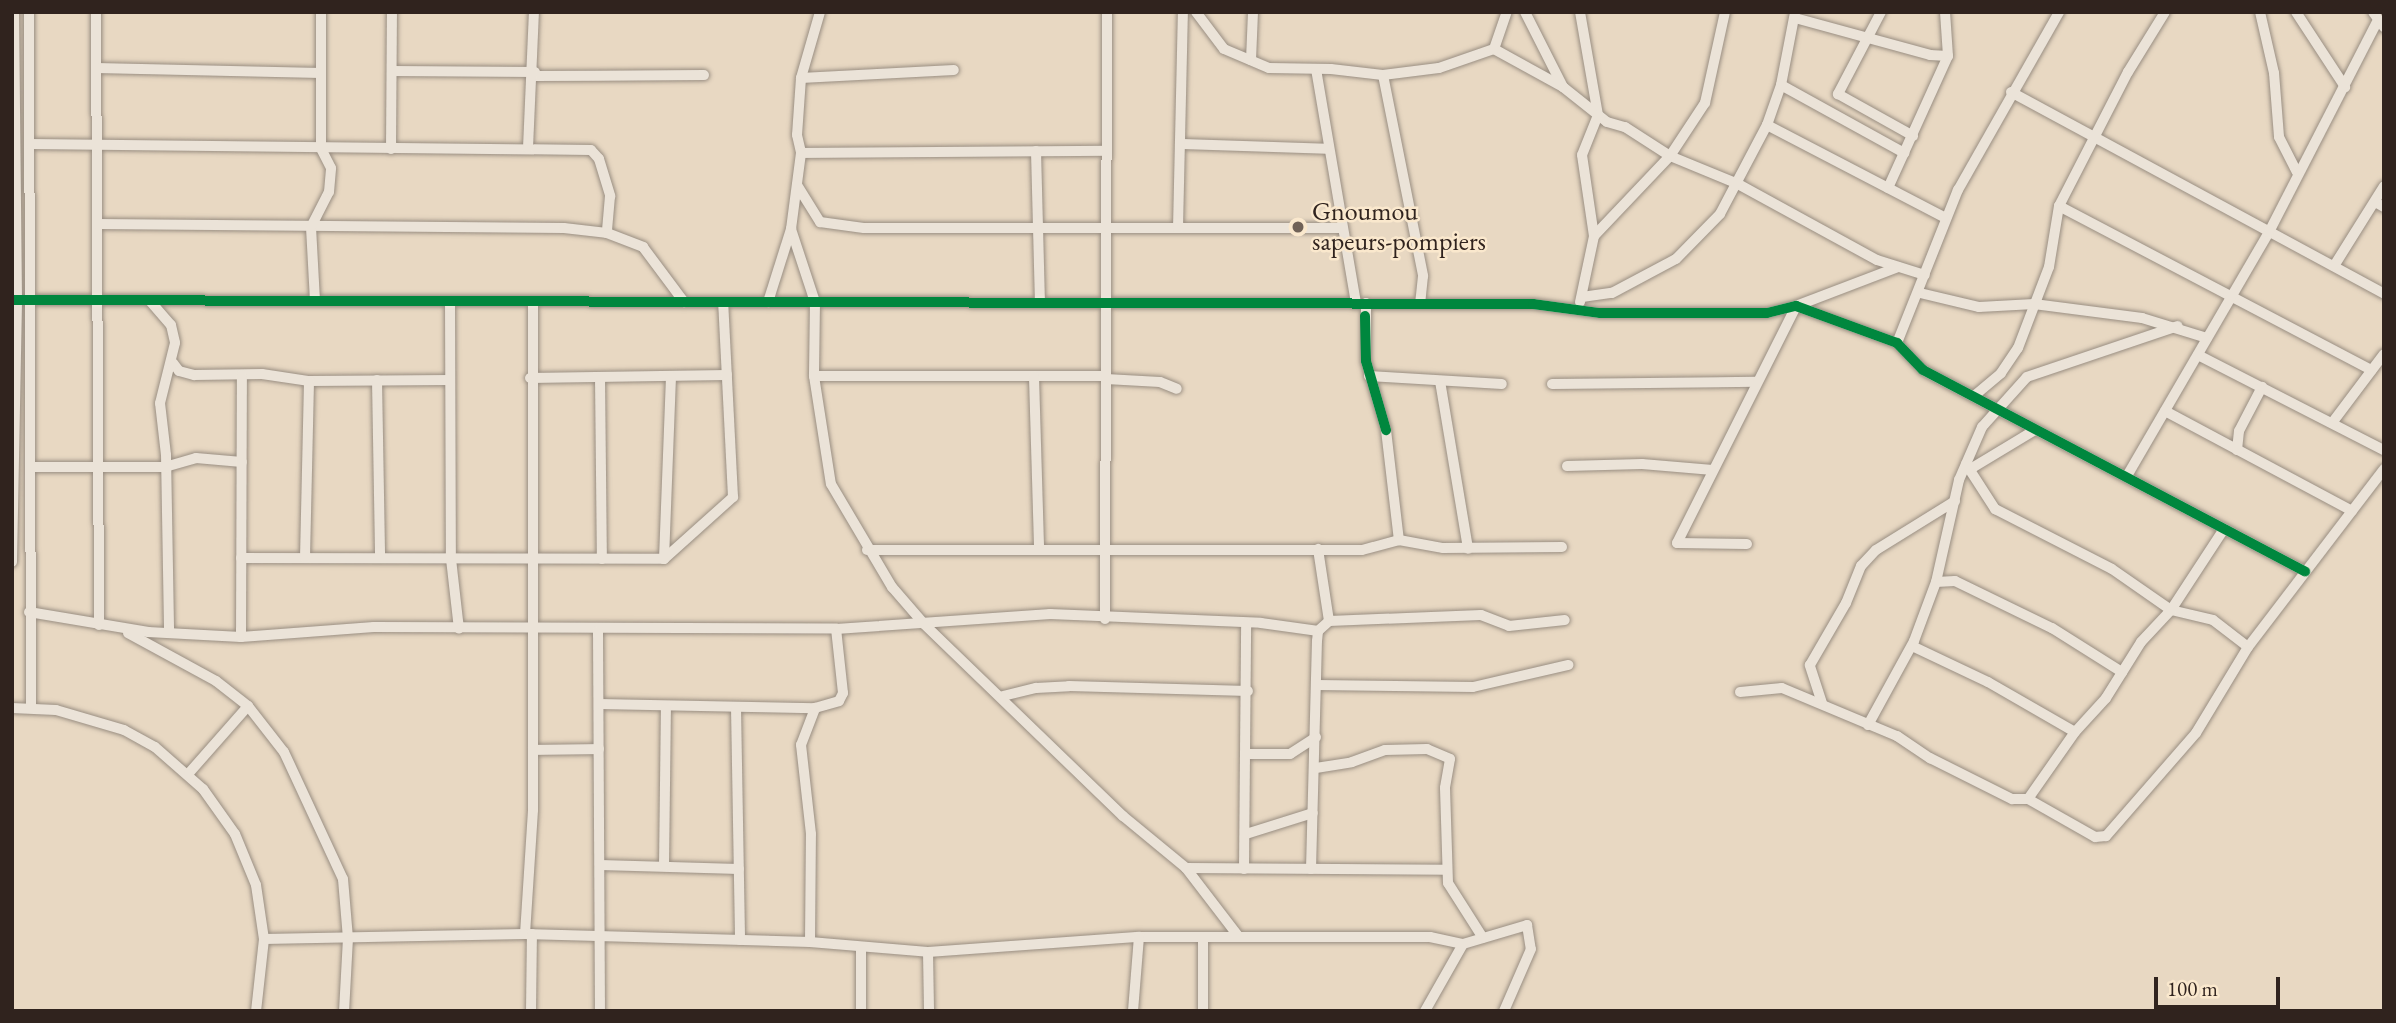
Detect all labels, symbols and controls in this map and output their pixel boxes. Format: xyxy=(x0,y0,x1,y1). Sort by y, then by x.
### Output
place label: Gnoumou sapeurs-pompiers xyxy=(1312,196,1486,258)
marker: Gnoumou sapeurs-pompiers xyxy=(1290,219,1306,235)
scale bar xyxy=(2158,964,2284,1008)
text: 100 m xyxy=(2167,975,2218,1002)

